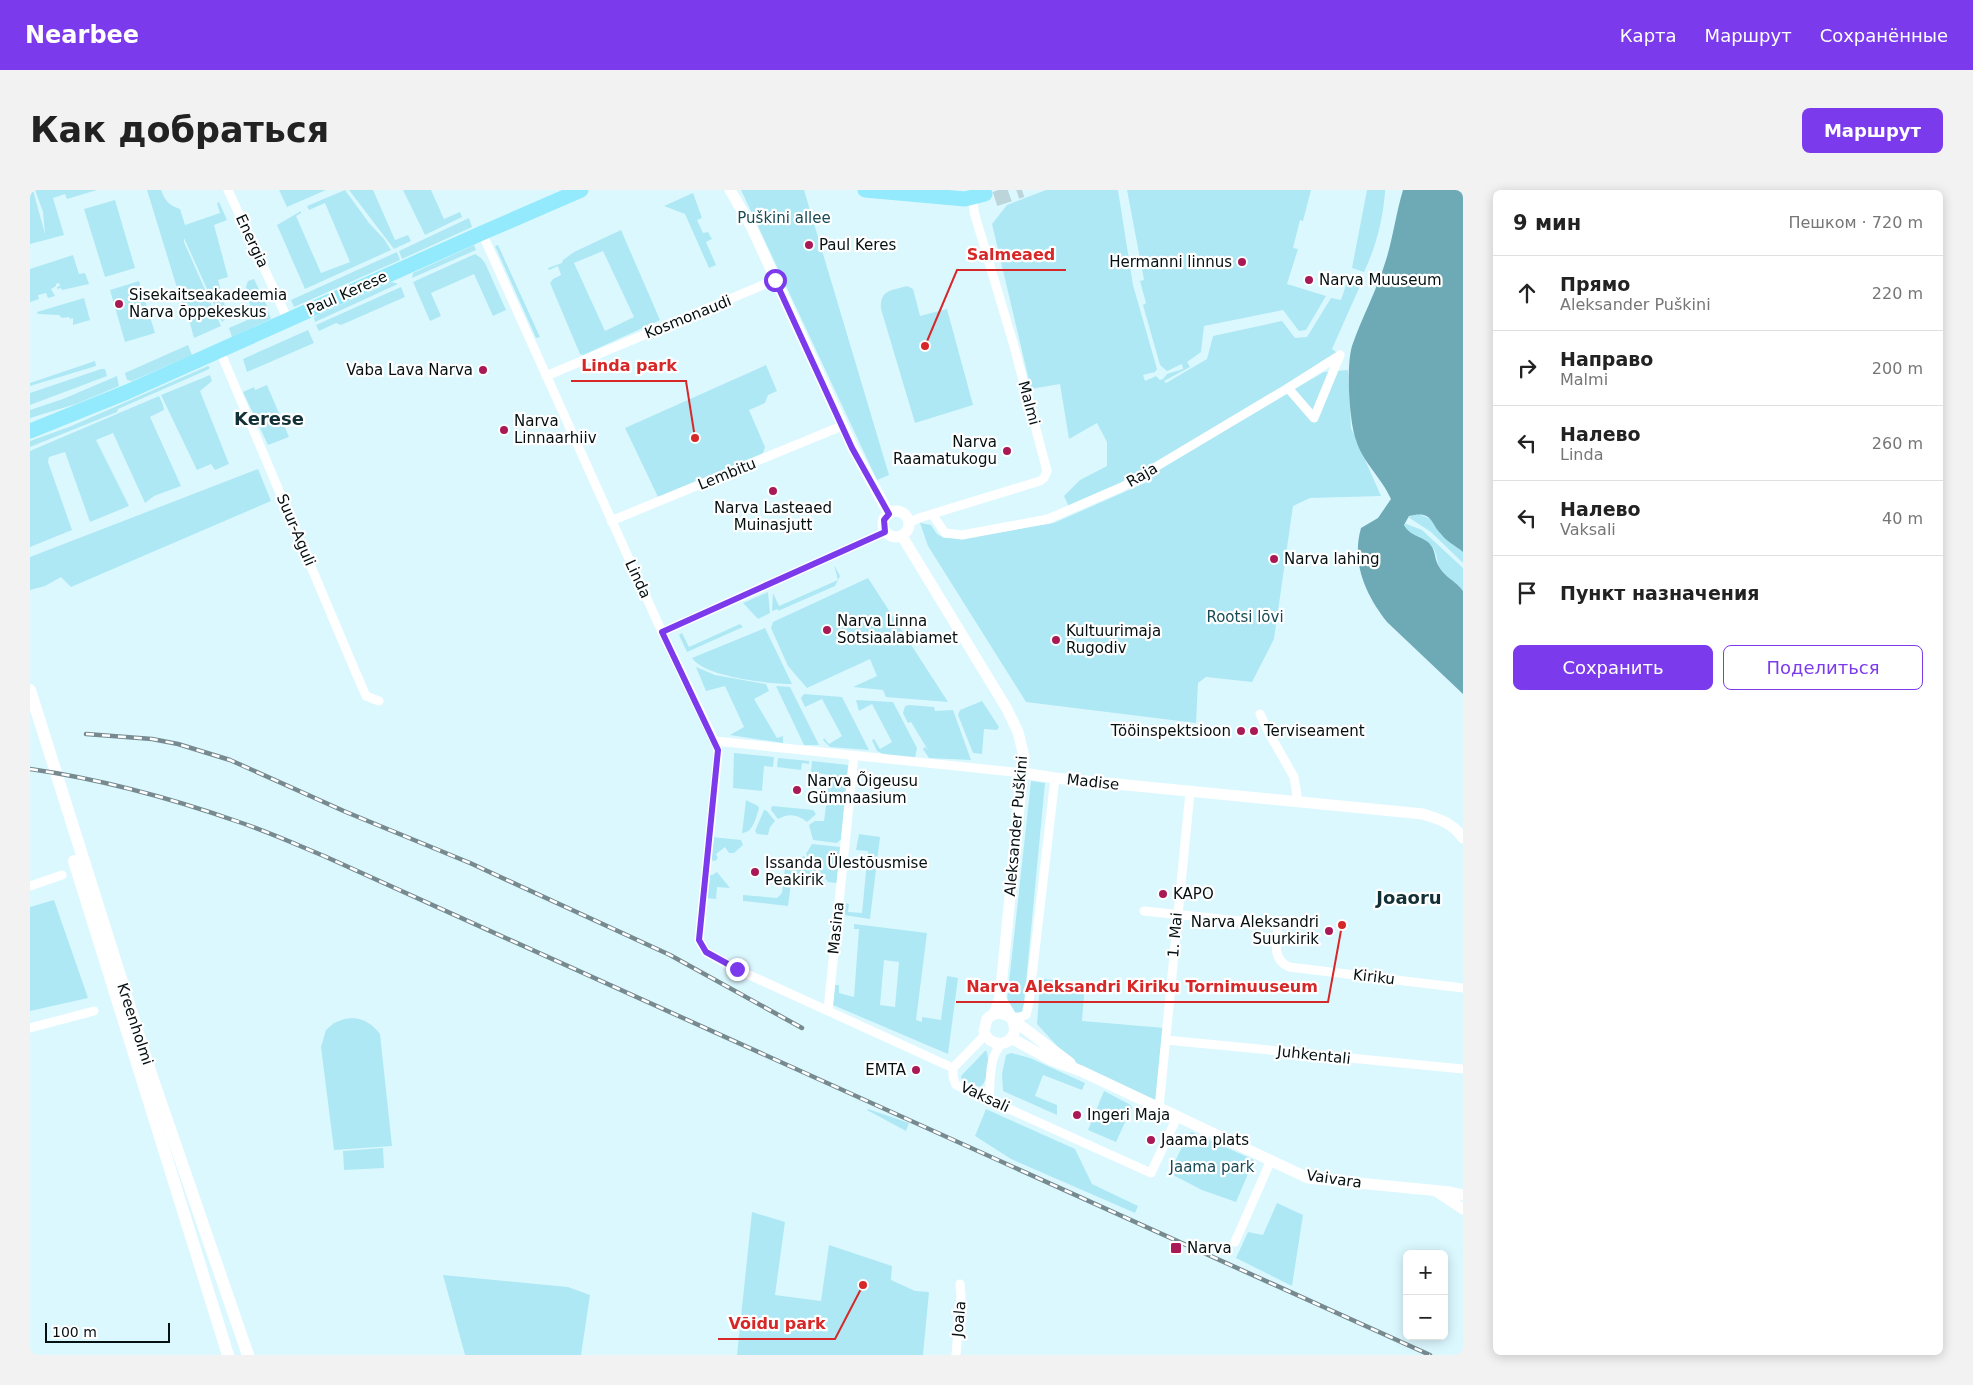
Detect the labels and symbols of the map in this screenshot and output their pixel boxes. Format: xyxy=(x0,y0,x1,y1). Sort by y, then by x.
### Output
park label: Puškini allee xyxy=(737,209,831,227)
street label: Energia xyxy=(232,211,272,271)
place label: Paul Keres xyxy=(819,236,896,254)
marker: Paul Keres xyxy=(803,239,815,251)
callout: Salmeaed xyxy=(957,239,1066,270)
text: Salmeaed xyxy=(967,245,1055,264)
place label: Hermanni linnus xyxy=(1109,253,1232,271)
marker: Hermanni linnus xyxy=(1236,256,1248,268)
street label: Paul Kerese xyxy=(304,267,390,319)
route start xyxy=(764,269,787,292)
place label: Narva Muuseum xyxy=(1319,271,1442,289)
marker: Narva Muuseum xyxy=(1303,274,1315,286)
place label: Sisekaitseakadeemia Narva õppekeskus xyxy=(129,286,287,321)
street label: Kosmonaudi xyxy=(642,291,734,343)
marker: Sisekaitseakadeemia Narva õppekeskus xyxy=(113,298,125,310)
callout: Linda park xyxy=(571,350,686,381)
text: Linda park xyxy=(581,356,677,375)
place label: Vaba Lava Narva xyxy=(346,361,473,379)
marker: Vaba Lava Narva xyxy=(477,364,489,376)
street label: Malmi xyxy=(1014,379,1044,427)
district label: Kerese xyxy=(234,408,304,429)
place label: Narva Linnaarhiiv xyxy=(514,412,597,447)
marker: Narva Linnaarhiiv xyxy=(498,424,510,436)
place label: Narva Raamatukogu xyxy=(893,433,997,468)
marker: Narva Raamatukogu xyxy=(1001,445,1013,457)
street label: Lembitu xyxy=(695,454,759,494)
street label: Raja xyxy=(1123,459,1161,491)
marker: Narva Lasteaed Muinasjutt xyxy=(767,485,779,497)
street label: Suur-Aguli xyxy=(273,491,319,569)
place label: Narva Lasteaed Muinasjutt xyxy=(714,499,832,534)
place label: Narva lahing xyxy=(1284,550,1379,568)
marker: Narva lahing xyxy=(1268,553,1280,565)
street label: Linda xyxy=(621,557,655,601)
park label: Rootsi lõvi xyxy=(1206,608,1284,626)
place label: Narva Linna Sotsiaalabiamet xyxy=(837,612,958,647)
place label: Kultuurimaja Rugodiv xyxy=(1066,622,1161,657)
marker: Narva Linna Sotsiaalabiamet xyxy=(821,624,833,636)
marker: Kultuurimaja Rugodiv xyxy=(1050,634,1062,646)
place label: Tööinspektsioon xyxy=(1110,722,1231,740)
place label: Terviseament xyxy=(1263,722,1365,740)
marker: Tööinspektsioon xyxy=(1235,725,1247,737)
marker: Terviseament xyxy=(1248,725,1260,737)
street label: Aleksander Puškini xyxy=(1001,755,1031,897)
street label: Madise xyxy=(1066,770,1120,794)
place label: Narva Õigeusu Gümnaasium xyxy=(807,771,918,807)
marker: Narva Õigeusu Gümnaasium xyxy=(791,784,803,796)
place label: Issanda Ülestõusmise Peakirik xyxy=(765,853,928,889)
marker: Issanda Ülestõusmise Peakirik xyxy=(749,866,761,878)
place label: KAPO xyxy=(1173,885,1214,903)
district label: Joaoru xyxy=(1374,887,1442,908)
marker: KAPO xyxy=(1157,888,1169,900)
street label: Masina xyxy=(824,901,848,955)
street label: 1. Mai xyxy=(1164,912,1186,958)
place label: Narva Aleksandri Suurkirik xyxy=(1191,913,1319,948)
marker: Narva Aleksandri Suurkirik xyxy=(1323,925,1335,937)
route end xyxy=(726,958,749,981)
street label: Kiriku xyxy=(1352,966,1396,988)
callout: Narva Aleksandri Kiriku Tornimuuseum xyxy=(956,971,1328,1002)
text: Narva Aleksandri Kiriku Tornimuuseum xyxy=(966,977,1318,996)
street label: Kreenholmi xyxy=(113,981,157,1067)
street label: Juhkentali xyxy=(1275,1042,1352,1068)
place label: EMTA xyxy=(865,1061,907,1079)
marker: EMTA xyxy=(910,1064,922,1076)
street label: Vaksali xyxy=(957,1078,1013,1116)
place label: Ingeri Maja xyxy=(1087,1106,1170,1124)
marker: Ingeri Maja xyxy=(1071,1109,1083,1121)
place label: Jaama plats xyxy=(1160,1131,1249,1149)
marker: Jaama plats xyxy=(1145,1134,1157,1146)
park label: Jaama park xyxy=(1169,1158,1255,1176)
street label: Vaivara xyxy=(1305,1166,1363,1192)
place label: Narva xyxy=(1187,1239,1232,1257)
marker: Narva xyxy=(1169,1241,1183,1255)
street label: Joala xyxy=(948,1300,970,1339)
callout: Võidu park xyxy=(718,1308,835,1339)
text: Võidu park xyxy=(728,1314,826,1333)
scale bar xyxy=(45,1320,170,1343)

